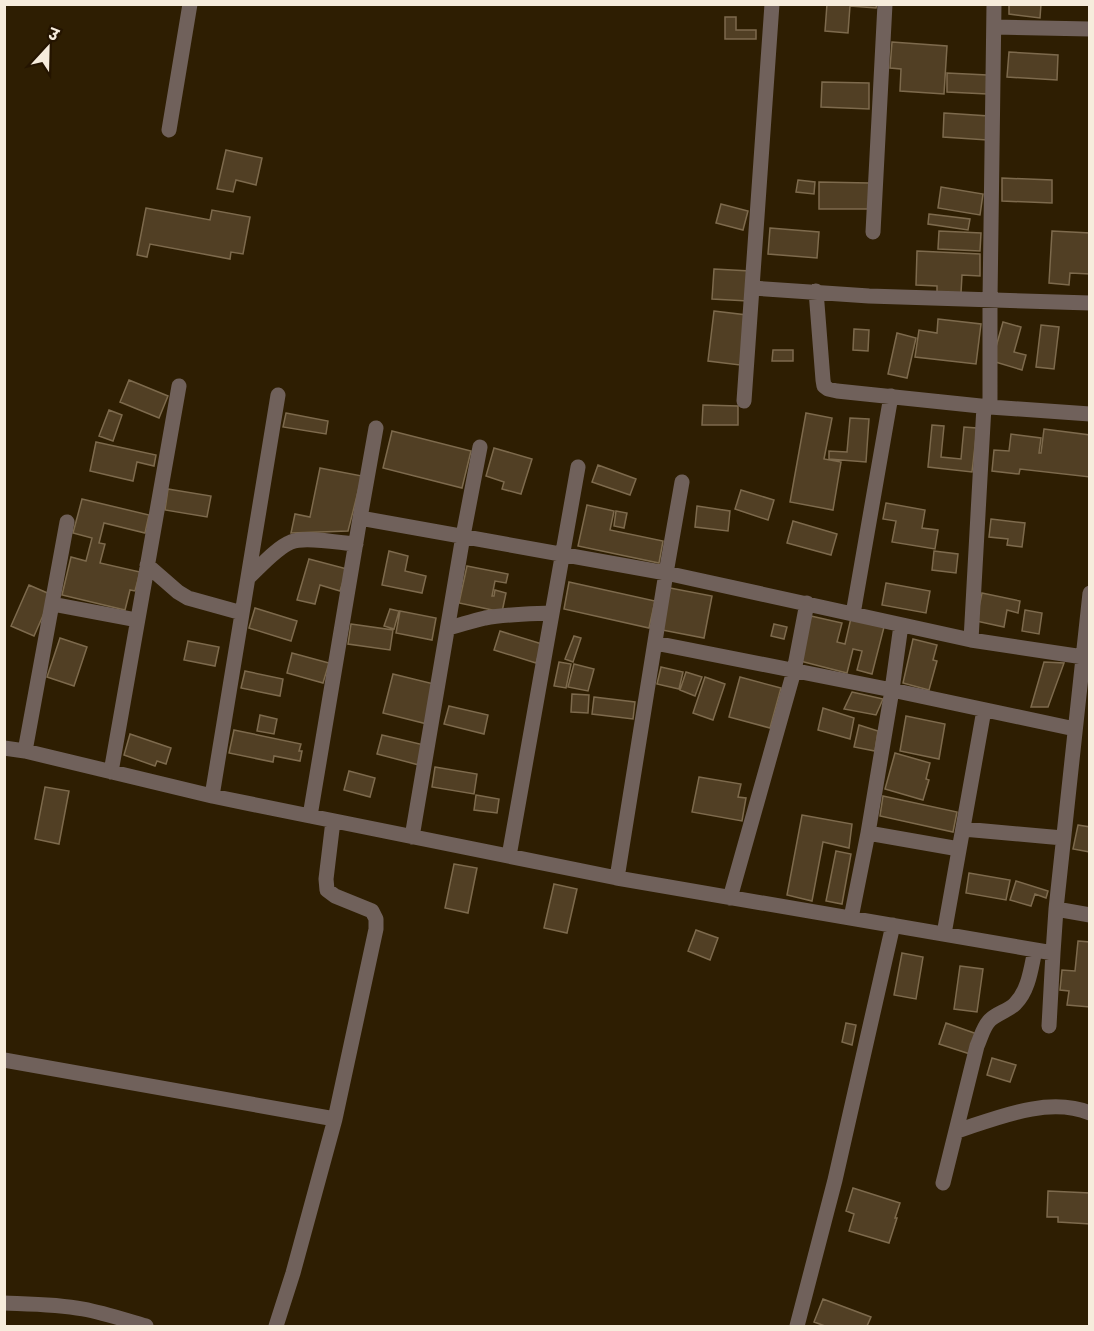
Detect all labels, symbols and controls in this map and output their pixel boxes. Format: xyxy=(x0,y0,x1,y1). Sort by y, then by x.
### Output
north arrow xyxy=(18,18,78,78)
text: उ xyxy=(44,22,63,47)

